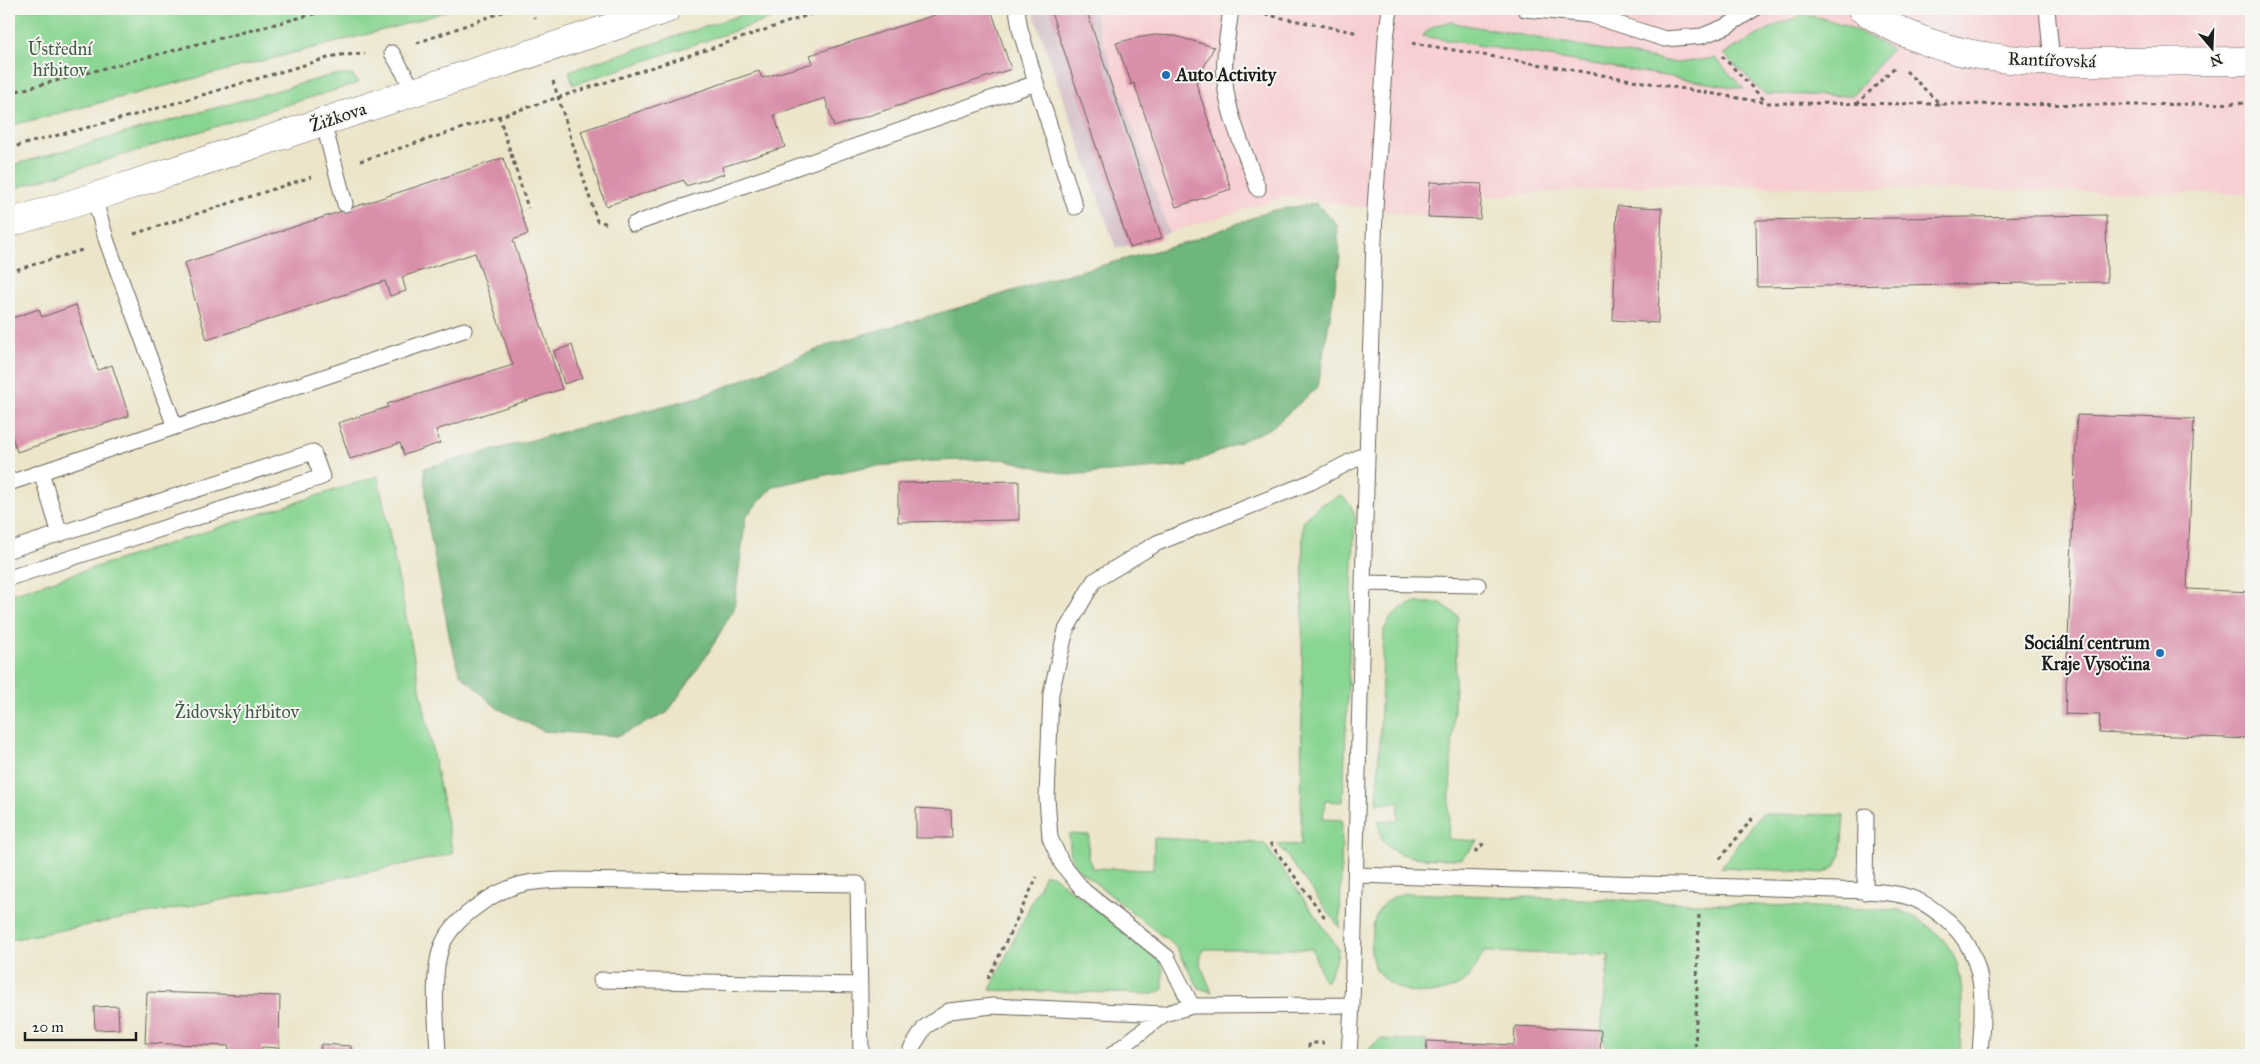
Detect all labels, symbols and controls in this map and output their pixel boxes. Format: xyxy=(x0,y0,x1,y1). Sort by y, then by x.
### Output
north arrow xyxy=(2188,22,2238,72)
park label: Ústřední hřbitov xyxy=(28,36,93,81)
street label: Rantířovská xyxy=(2008,47,2097,73)
text: N xyxy=(2208,50,2224,70)
place label: Auto Activity xyxy=(1175,64,1278,87)
marker: Auto Activity xyxy=(1160,69,1172,81)
street label: Žižkova xyxy=(306,96,369,136)
place label: Sociální centrum Kraje Vysočina xyxy=(2024,632,2151,676)
marker: Sociální centrum Kraje Vysočina xyxy=(2154,647,2166,659)
park label: Židovský hřbitov xyxy=(175,699,301,723)
scale bar xyxy=(25,1009,136,1041)
text: 20 m xyxy=(32,1018,64,1036)

